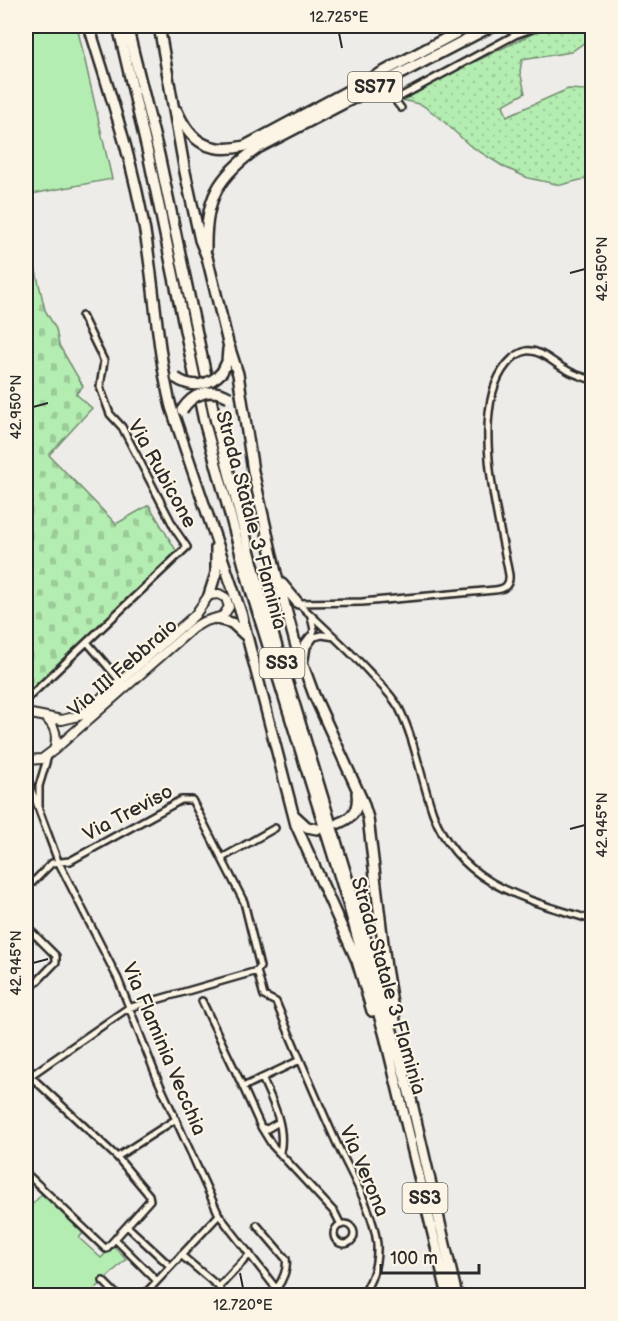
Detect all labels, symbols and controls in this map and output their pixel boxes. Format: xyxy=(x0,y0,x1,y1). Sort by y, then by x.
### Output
text: 12.725°E xyxy=(310,8,369,27)
road number: SS77 xyxy=(348,72,402,102)
text: 42.950°N xyxy=(593,236,612,302)
text: 42.950°N xyxy=(7,374,26,440)
street label: Strada Statale 3 Flaminia xyxy=(210,408,292,632)
street label: Via Rubicone xyxy=(122,416,202,533)
street label: Via III Febbraio xyxy=(63,614,183,722)
road number: SS3 xyxy=(260,648,304,678)
street label: Via Treviso xyxy=(79,779,177,847)
text: 42.945°N xyxy=(593,792,612,858)
street label: Strada Statale 3 Flaminia xyxy=(345,874,431,1098)
text: 42.945°N xyxy=(7,930,26,996)
street label: Via Flaminia Vecchia xyxy=(117,959,211,1139)
street label: Via Verona xyxy=(334,1122,394,1220)
road number: SS3 xyxy=(402,1183,448,1213)
scale bar xyxy=(381,1237,478,1275)
text: 100 m xyxy=(390,1248,438,1269)
text: 12.720°E xyxy=(213,1296,273,1315)

